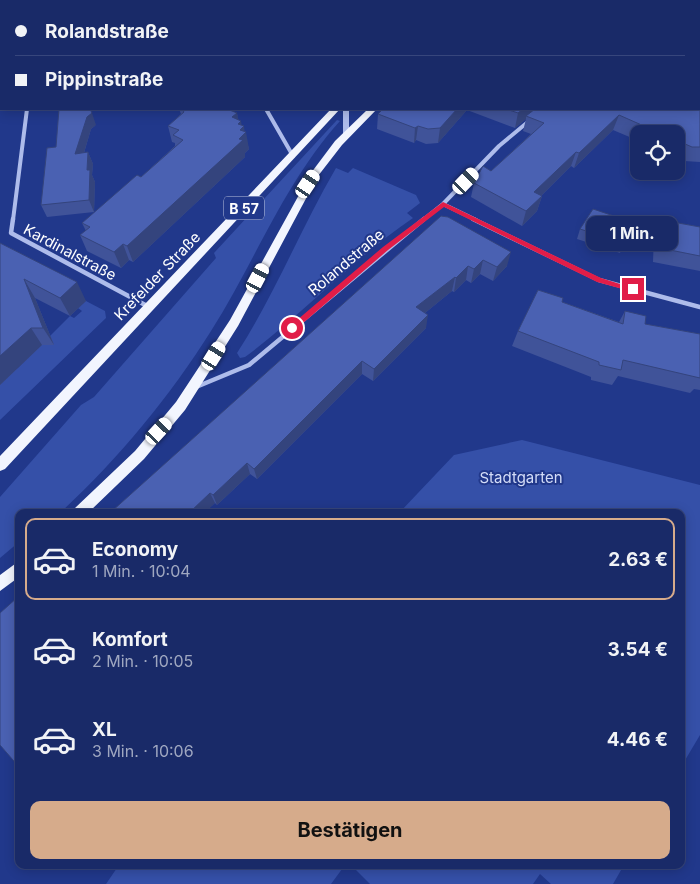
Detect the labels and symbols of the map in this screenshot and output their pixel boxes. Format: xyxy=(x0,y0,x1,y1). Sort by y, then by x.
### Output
car xyxy=(450,165,481,197)
car xyxy=(293,167,322,201)
road number: B 57 xyxy=(224,197,264,220)
callout: 1 Min. xyxy=(587,216,679,252)
street label: Kardinalstraße xyxy=(20,220,120,284)
street label: Rolandstraße xyxy=(304,225,388,299)
street label: Krefelder Straße xyxy=(110,228,204,324)
car xyxy=(244,261,271,295)
route end xyxy=(622,278,644,300)
route start xyxy=(281,317,303,339)
car xyxy=(199,339,228,373)
car xyxy=(143,415,174,447)
park label: Stadtgarten xyxy=(479,468,563,487)

